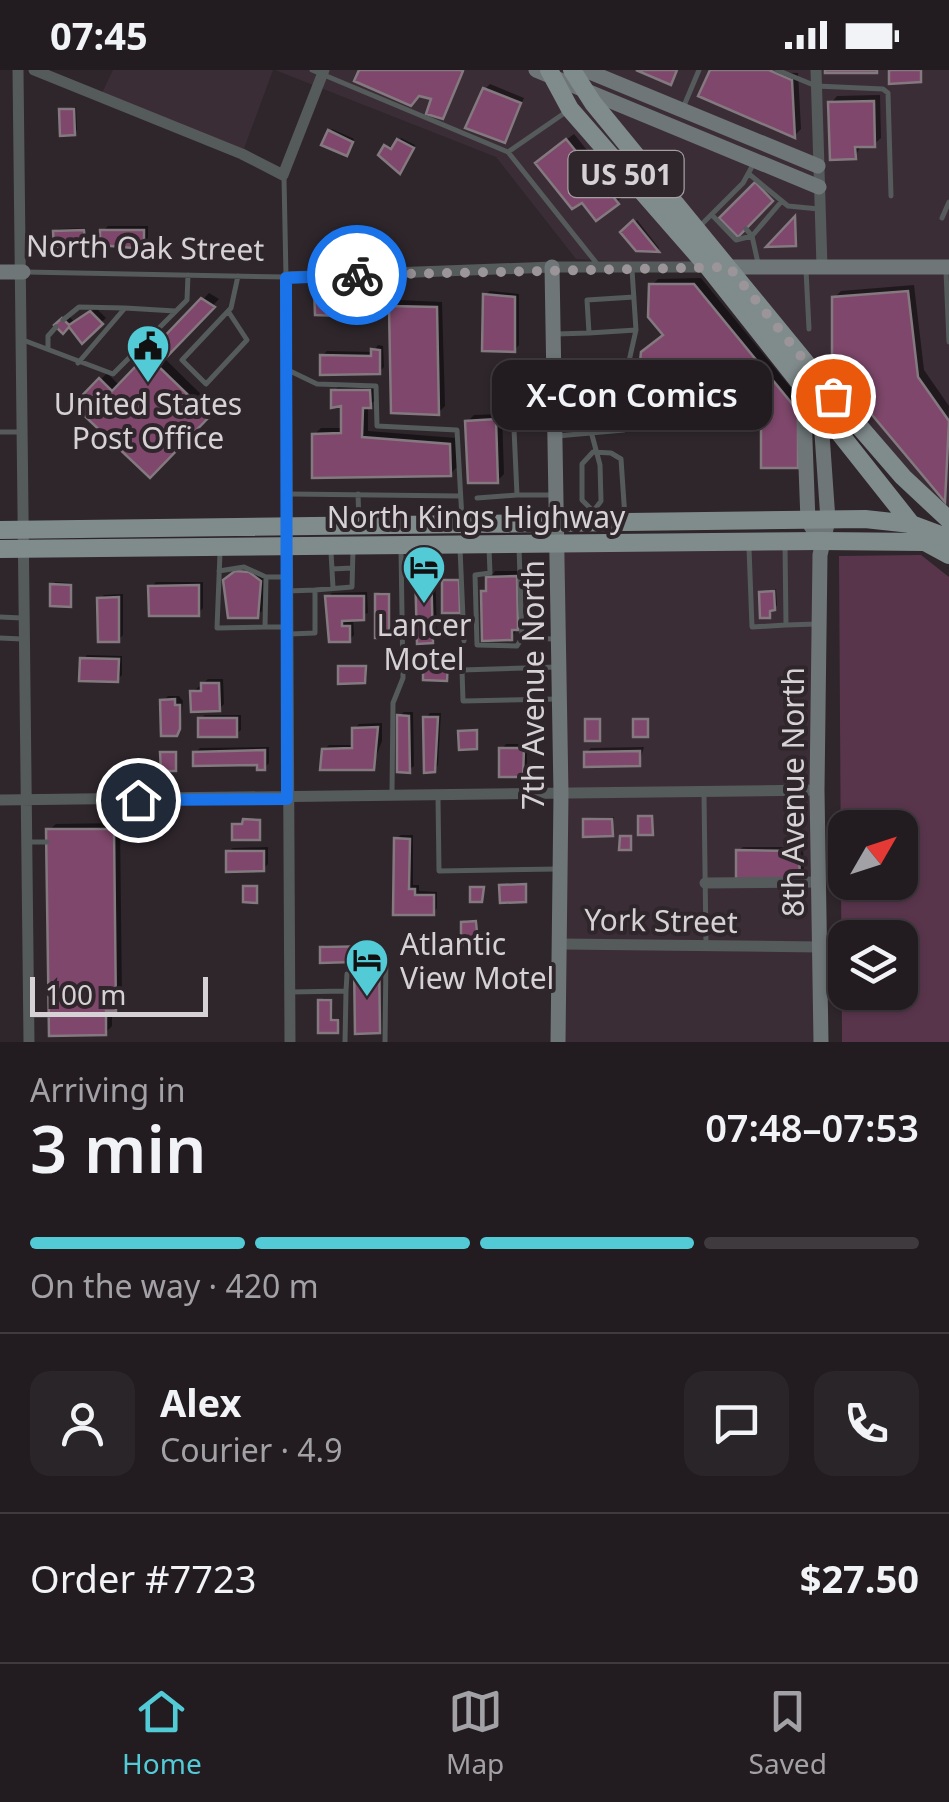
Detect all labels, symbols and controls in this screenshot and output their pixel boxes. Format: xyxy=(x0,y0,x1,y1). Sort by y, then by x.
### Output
text: 07:45 xyxy=(50,9,148,61)
road number: US 501 xyxy=(568,151,684,197)
street label: North Oak Street xyxy=(25,224,265,270)
courier xyxy=(307,225,407,325)
icon: bike xyxy=(330,248,385,303)
public building icon: United States Post Office xyxy=(125,323,171,384)
pin xyxy=(791,354,876,439)
callout: X-Con Comics xyxy=(493,361,773,431)
icon: bag xyxy=(806,369,861,424)
text: X-Con Comics xyxy=(526,373,738,416)
place label: United States Post Office xyxy=(54,383,242,458)
street label: North Kings Highway xyxy=(327,496,626,537)
hotel icon: Lancer Motel xyxy=(401,544,447,605)
street label: 7th Avenue North xyxy=(512,560,553,810)
place label: Lancer Motel xyxy=(377,604,471,679)
street label: 8th Avenue North xyxy=(772,667,813,917)
pin xyxy=(96,758,181,843)
icon: home xyxy=(111,773,166,828)
north arrow xyxy=(828,810,918,900)
map controls xyxy=(828,810,918,1010)
street label: York Street xyxy=(584,898,738,942)
button: layers xyxy=(828,920,918,1010)
place label: Atlantic View Motel xyxy=(400,923,554,998)
hotel icon: Atlantic View Motel xyxy=(344,937,390,998)
scale bar xyxy=(30,972,208,1016)
text: 100 m xyxy=(45,975,127,1013)
text: Arriving in xyxy=(30,1068,185,1111)
text: 07:48–07:53 xyxy=(705,1101,919,1153)
text: 3 min xyxy=(30,1104,206,1192)
text: On the way · 420 m xyxy=(30,1264,319,1307)
button: person xyxy=(30,1371,135,1476)
button: chat xyxy=(684,1371,789,1476)
button: phone xyxy=(814,1371,919,1476)
text: Alex xyxy=(160,1376,242,1428)
text: Courier · 4.9 xyxy=(160,1428,343,1471)
text: Order #7723 xyxy=(30,1552,256,1604)
text: $27.50 xyxy=(800,1552,919,1604)
tab: Home xyxy=(122,1684,202,1782)
tab: Map xyxy=(446,1684,504,1782)
tab: Saved xyxy=(749,1684,827,1782)

